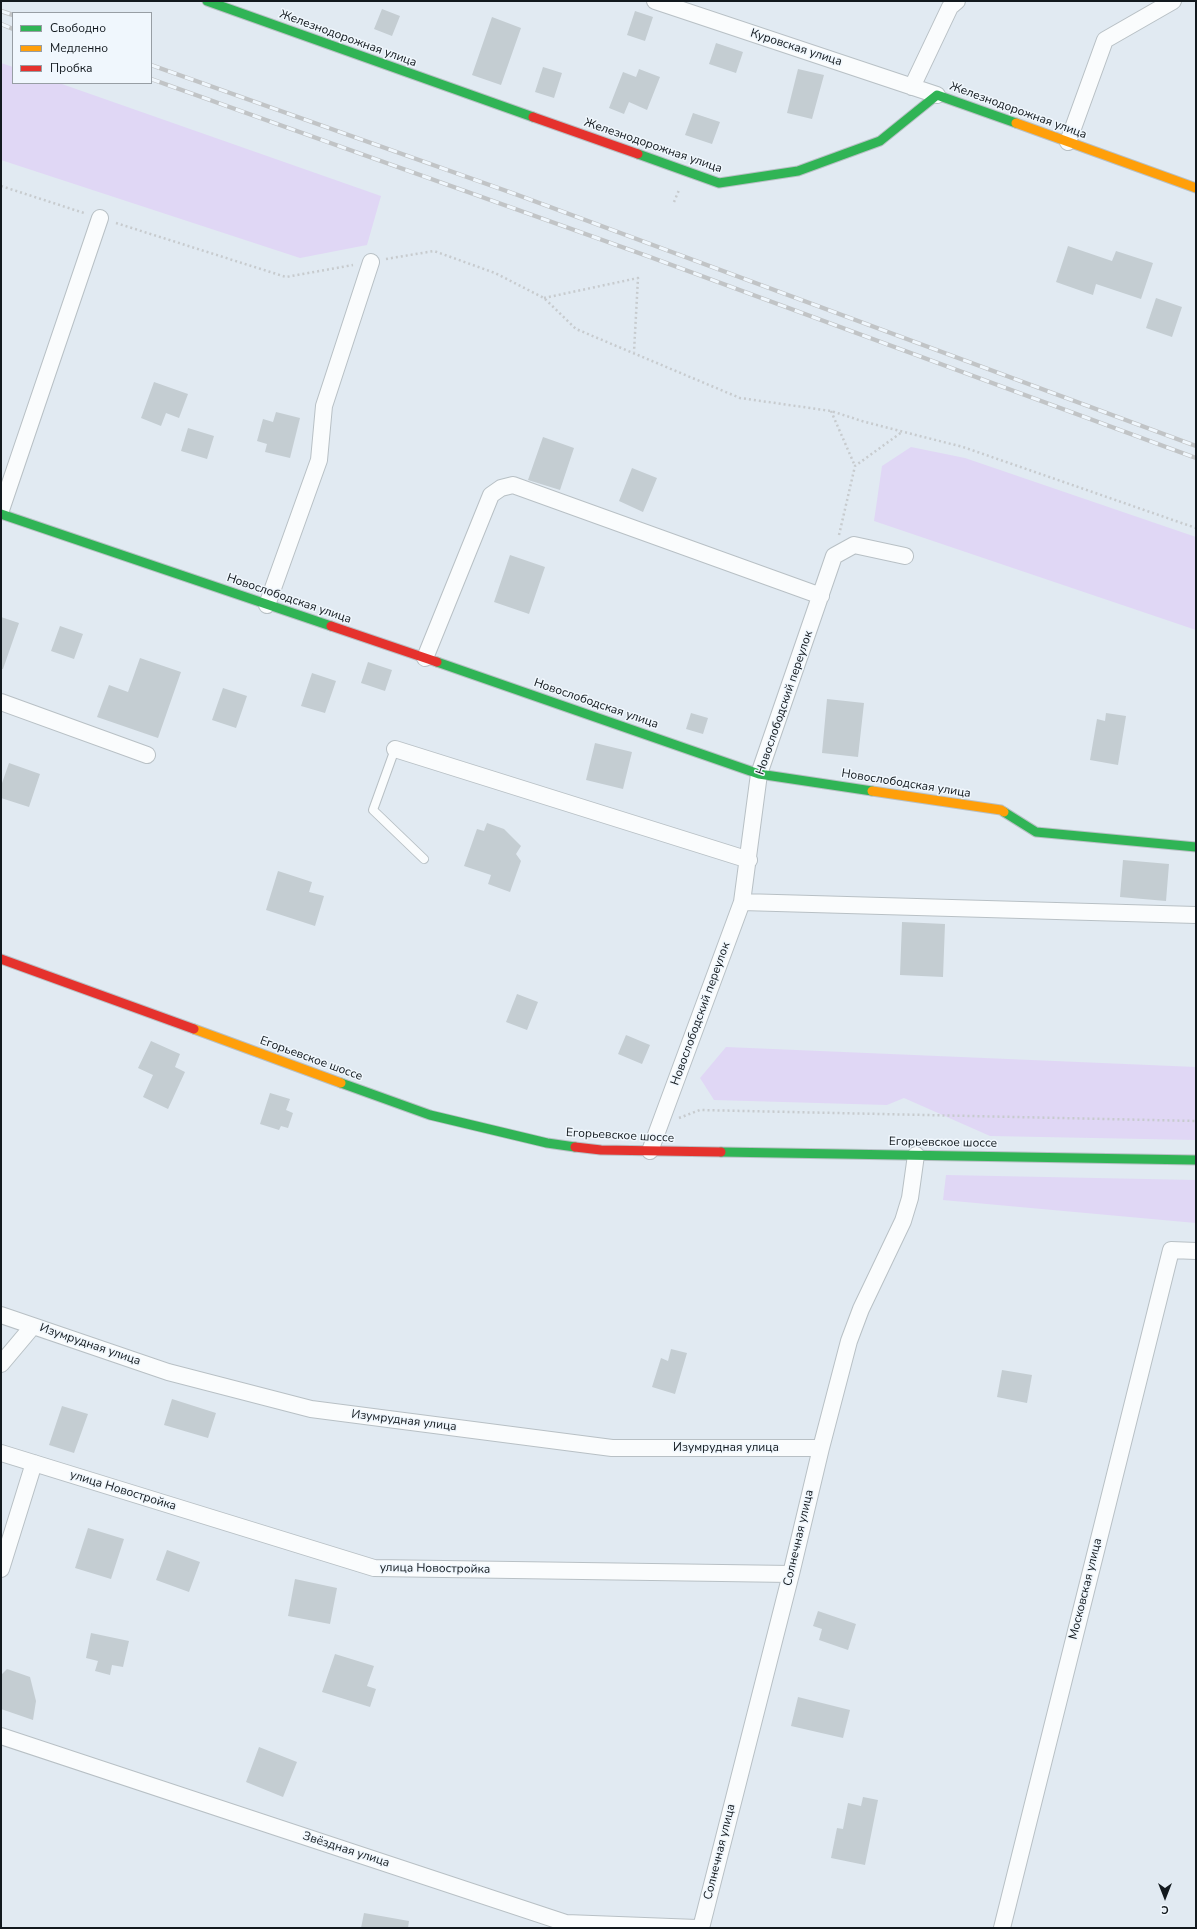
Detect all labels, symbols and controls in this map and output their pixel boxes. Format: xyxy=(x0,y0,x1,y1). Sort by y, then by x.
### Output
street label: Железнодорожная улица xyxy=(277,7,419,71)
legend xyxy=(12,12,152,84)
text: Свободно xyxy=(50,20,106,36)
street label: Куровская улица xyxy=(748,26,844,70)
text: Медленно xyxy=(50,40,108,56)
text: Пробка xyxy=(50,60,93,76)
street label: Железнодорожная улица xyxy=(947,79,1089,143)
street label: Железнодорожная улица xyxy=(582,116,724,176)
street label: Новослободская улица xyxy=(225,571,353,627)
street label: Новослободский переулок xyxy=(754,629,816,777)
street label: Новослободская улица xyxy=(532,676,660,732)
street label: Новослободская улица xyxy=(840,767,972,801)
street label: Новослободский переулок xyxy=(668,940,734,1088)
street label: Егорьевское шоссе xyxy=(258,1034,364,1084)
street label: Егорьевское шоссе xyxy=(566,1126,674,1146)
street label: Егорьевское шоссе xyxy=(889,1135,997,1151)
street label: Изумрудная улица xyxy=(38,1321,142,1369)
street label: Изумрудная улица xyxy=(351,1407,457,1435)
street label: Изумрудная улица xyxy=(673,1441,779,1455)
street label: улица Новостройка xyxy=(68,1468,178,1514)
street label: Солнечная улица xyxy=(781,1489,817,1587)
street label: Московская улица xyxy=(1066,1537,1106,1641)
street label: улица Новостройка xyxy=(380,1561,490,1577)
street label: Солнечная улица xyxy=(701,1803,739,1901)
street label: Звёздная улица xyxy=(301,1829,391,1871)
north arrow xyxy=(1145,1877,1185,1917)
text: С xyxy=(1161,1902,1169,1917)

